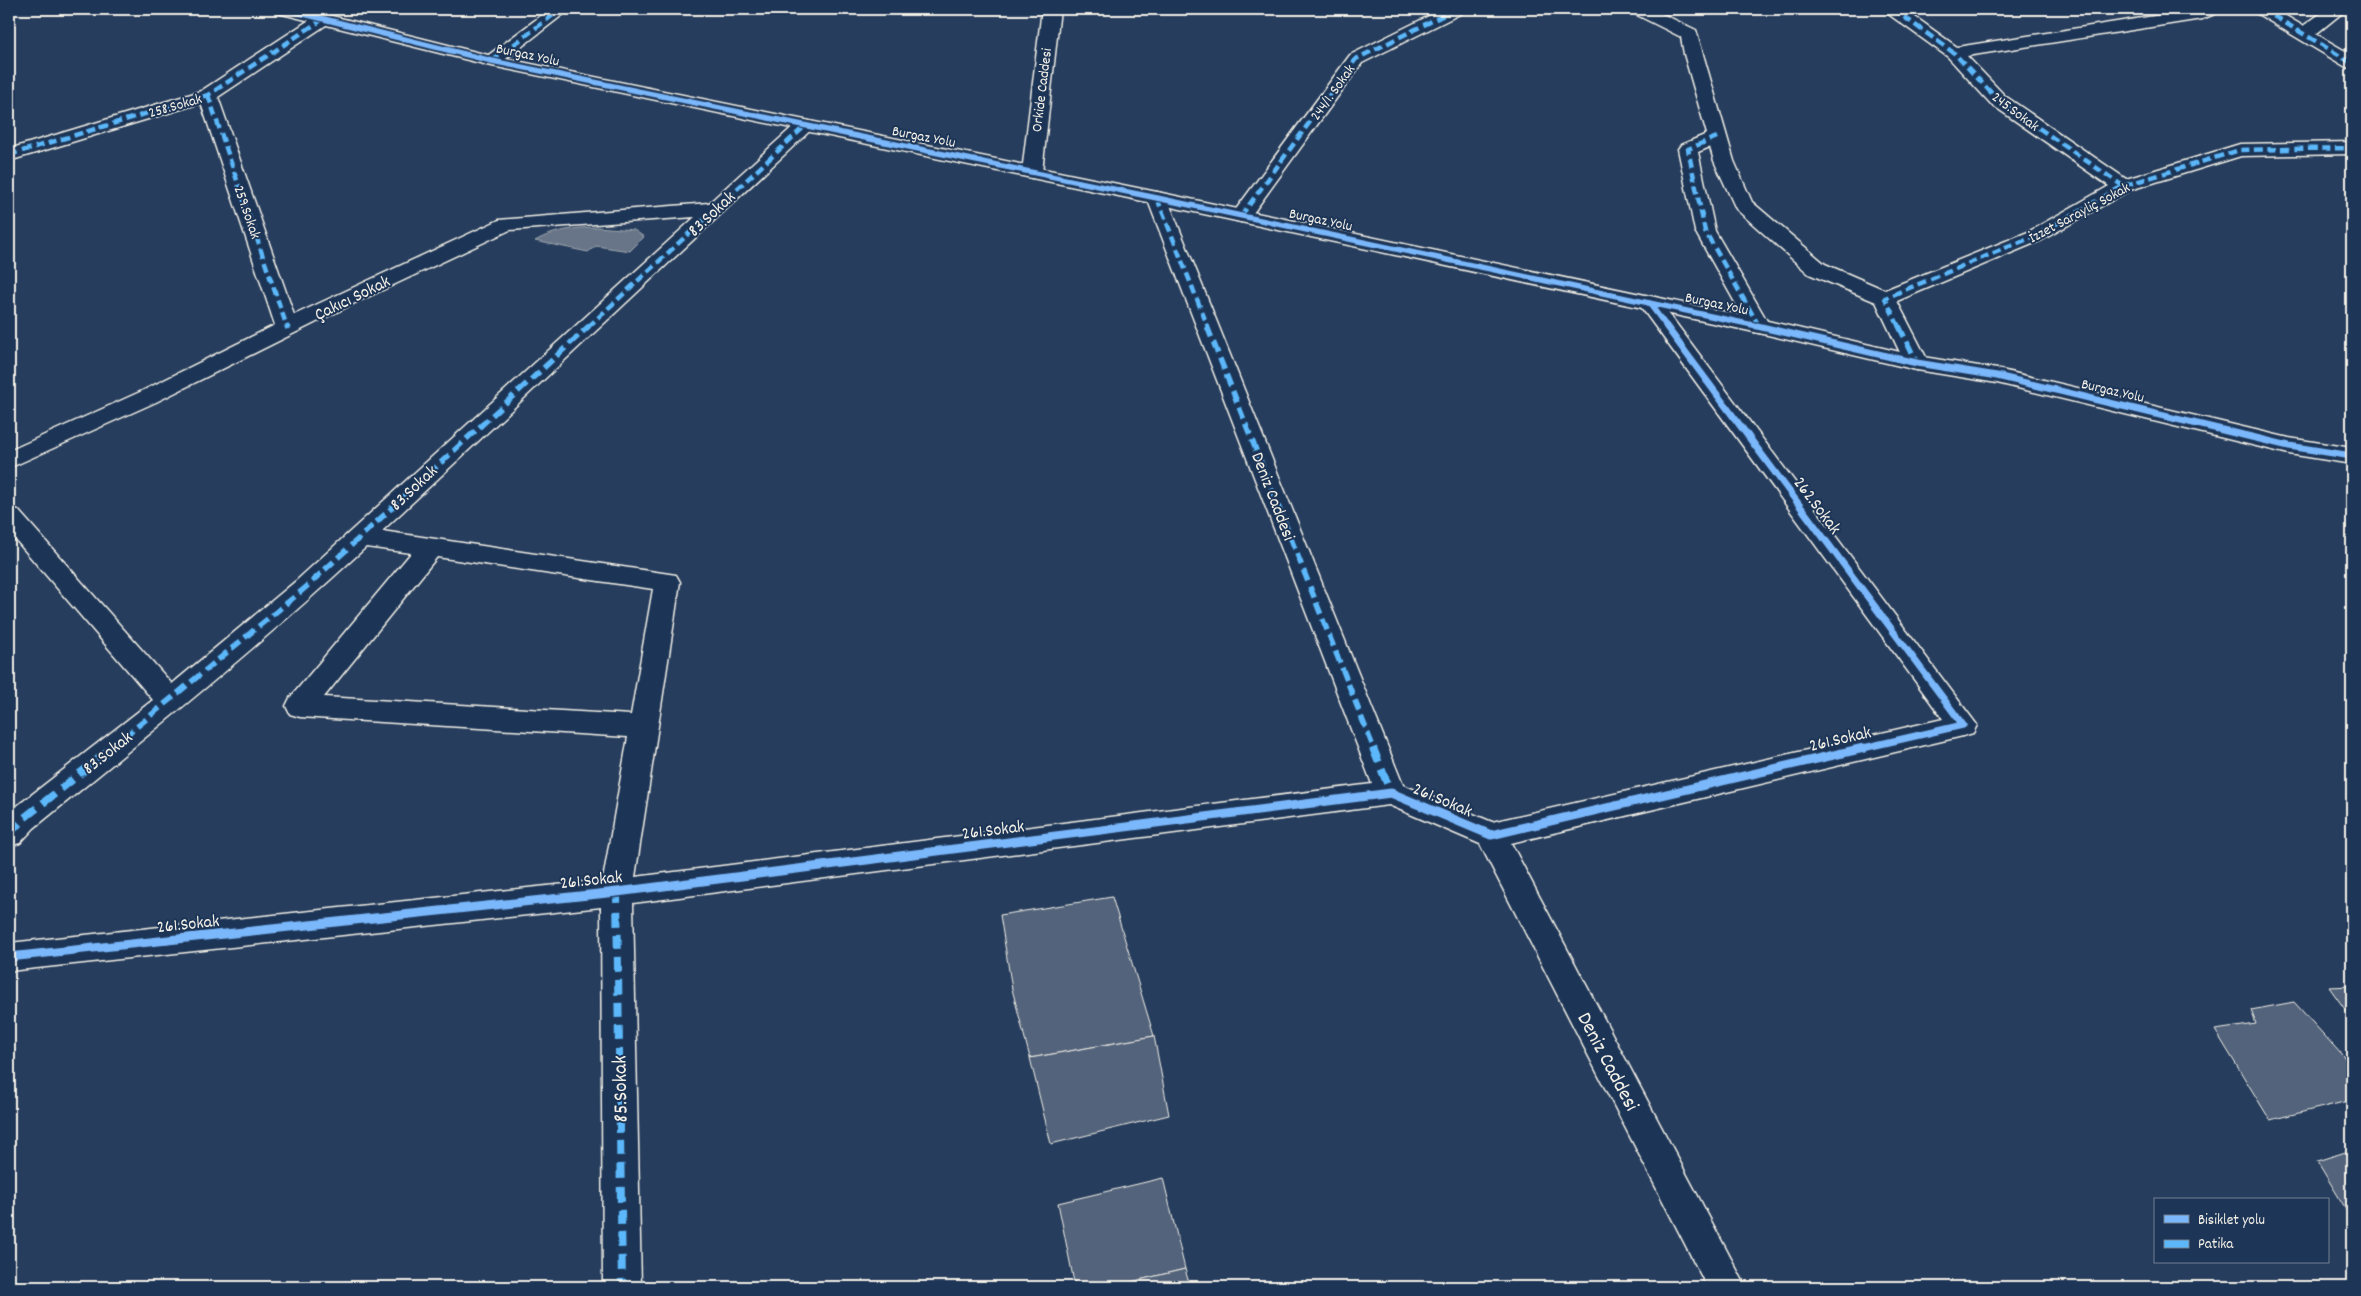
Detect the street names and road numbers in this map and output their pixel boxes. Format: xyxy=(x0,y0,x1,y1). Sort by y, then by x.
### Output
street label: Burgaz Yolu xyxy=(494,39,561,73)
street label: Orkide Caddesi xyxy=(1027,47,1059,133)
street label: 244/1. Sokak xyxy=(1306,60,1362,126)
street label: 245.Sokak xyxy=(1986,87,2043,138)
street label: 258.Sokak xyxy=(146,89,205,125)
street label: Burgaz Yolu xyxy=(890,121,957,155)
street label: İzzet Sarayliç Sokak xyxy=(2025,178,2135,250)
street label: 259.Sokak xyxy=(227,183,266,242)
street label: 83.Sokak xyxy=(683,186,742,244)
street label: Burgaz Yolu xyxy=(1287,204,1354,238)
street label: Çakıcı Sokak xyxy=(311,270,395,328)
street label: Burgaz Yolu xyxy=(1683,288,1750,322)
street label: Burgaz Yolu xyxy=(2079,374,2146,410)
street label: Deniz Caddesi xyxy=(1243,449,1300,545)
street label: 83.Sokak xyxy=(385,460,444,518)
street label: 262.Sokak xyxy=(1786,472,1846,541)
street label: 261.Sokak xyxy=(1807,721,1874,760)
street label: 83.Sokak xyxy=(78,726,139,781)
street label: 261.Sokak xyxy=(1408,778,1476,825)
street label: 261.Sokak xyxy=(961,815,1026,848)
street label: 261.Sokak xyxy=(559,866,624,897)
street label: 261.Sokak xyxy=(156,910,221,941)
street label: Deniz Caddesi xyxy=(1568,1008,1645,1117)
street label: 85.Sokak xyxy=(606,1055,638,1123)

